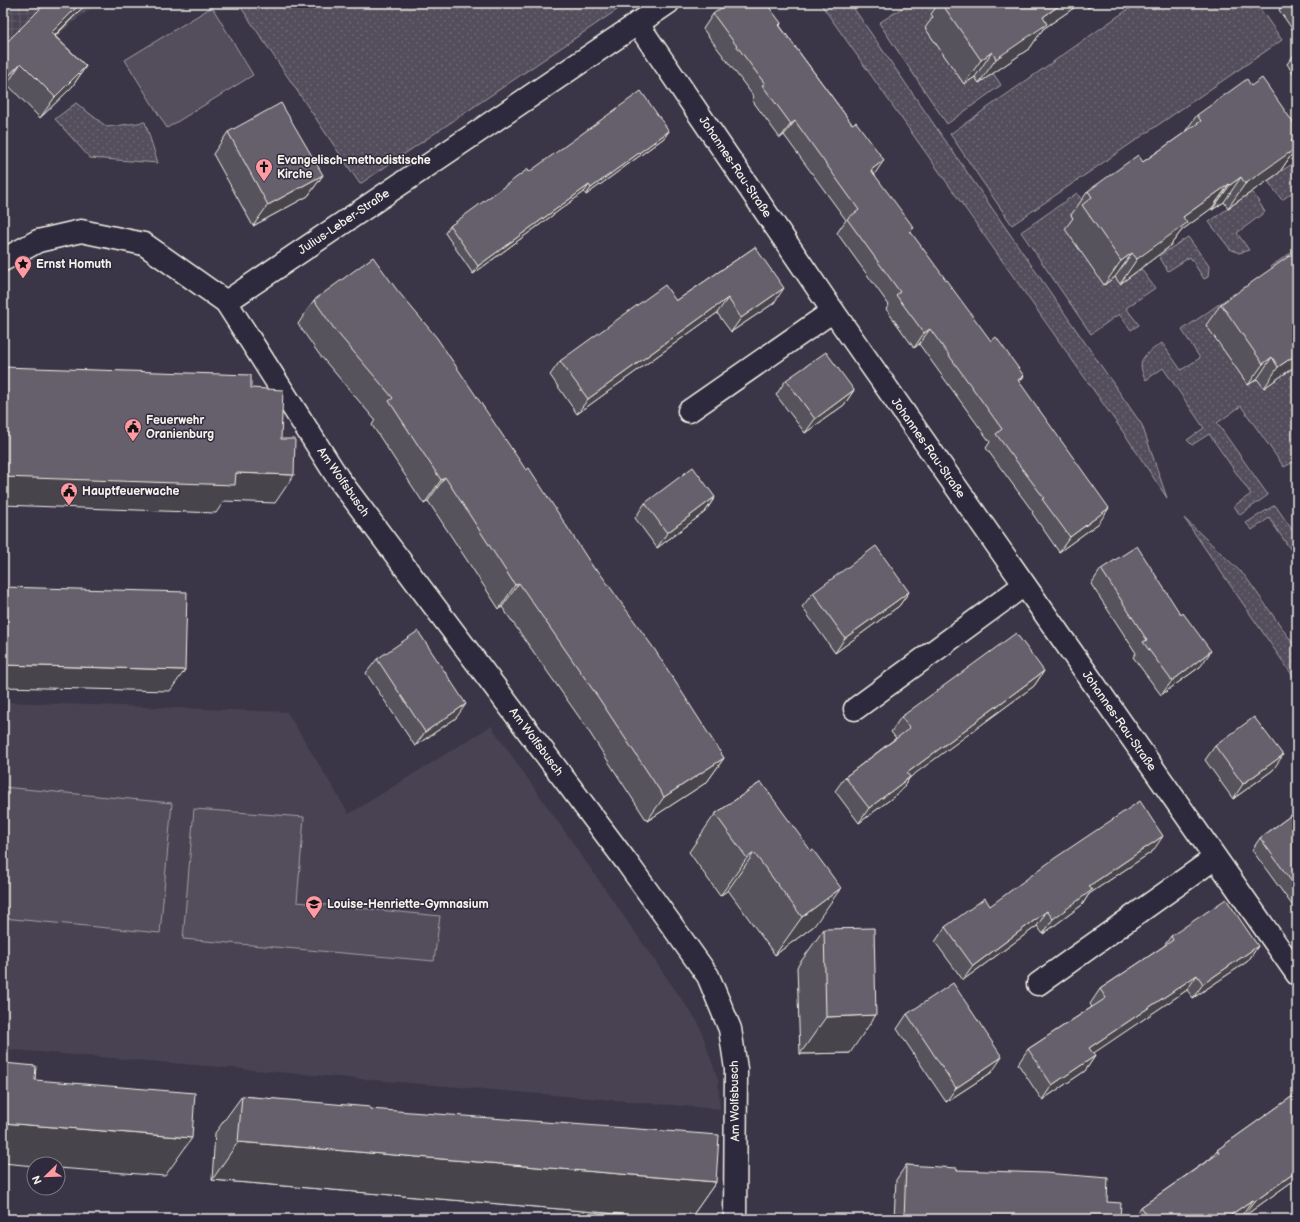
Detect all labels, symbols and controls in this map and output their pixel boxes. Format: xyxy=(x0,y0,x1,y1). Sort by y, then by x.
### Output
street label: Johannes-Rau-Straße xyxy=(695,113,775,221)
place label: Evangelisch-methodistische Kirche xyxy=(277,153,431,182)
church icon: Evangelisch-methodistische Kirche xyxy=(254,157,274,182)
street label: Julius-Leber-Straße xyxy=(295,186,393,258)
place icon: Ernst Homuth xyxy=(13,254,33,279)
place label: Ernst Homuth xyxy=(36,257,112,272)
street label: Johannes-Rau-Straße xyxy=(888,395,968,501)
place label: Feuerwehr Oranienburg xyxy=(146,413,214,442)
public building icon: Feuerwehr Oranienburg xyxy=(123,417,143,442)
street label: Am Wolfsbusch xyxy=(314,444,373,520)
public building icon: Hauptfeuerwache xyxy=(59,481,79,506)
place label: Hauptfeuerwache xyxy=(82,484,180,499)
street label: Johannes-Rau-Straße xyxy=(1079,668,1159,774)
street label: Am Wolfsbusch xyxy=(506,705,567,779)
school or university icon: Louise-Henriette-Gymnasium xyxy=(304,894,324,919)
place label: Louise-Henriette-Gymnasium xyxy=(327,897,489,912)
street label: Am Wolfsbusch xyxy=(727,1060,743,1142)
north arrow xyxy=(26,1156,66,1196)
text: N xyxy=(30,1173,45,1186)

